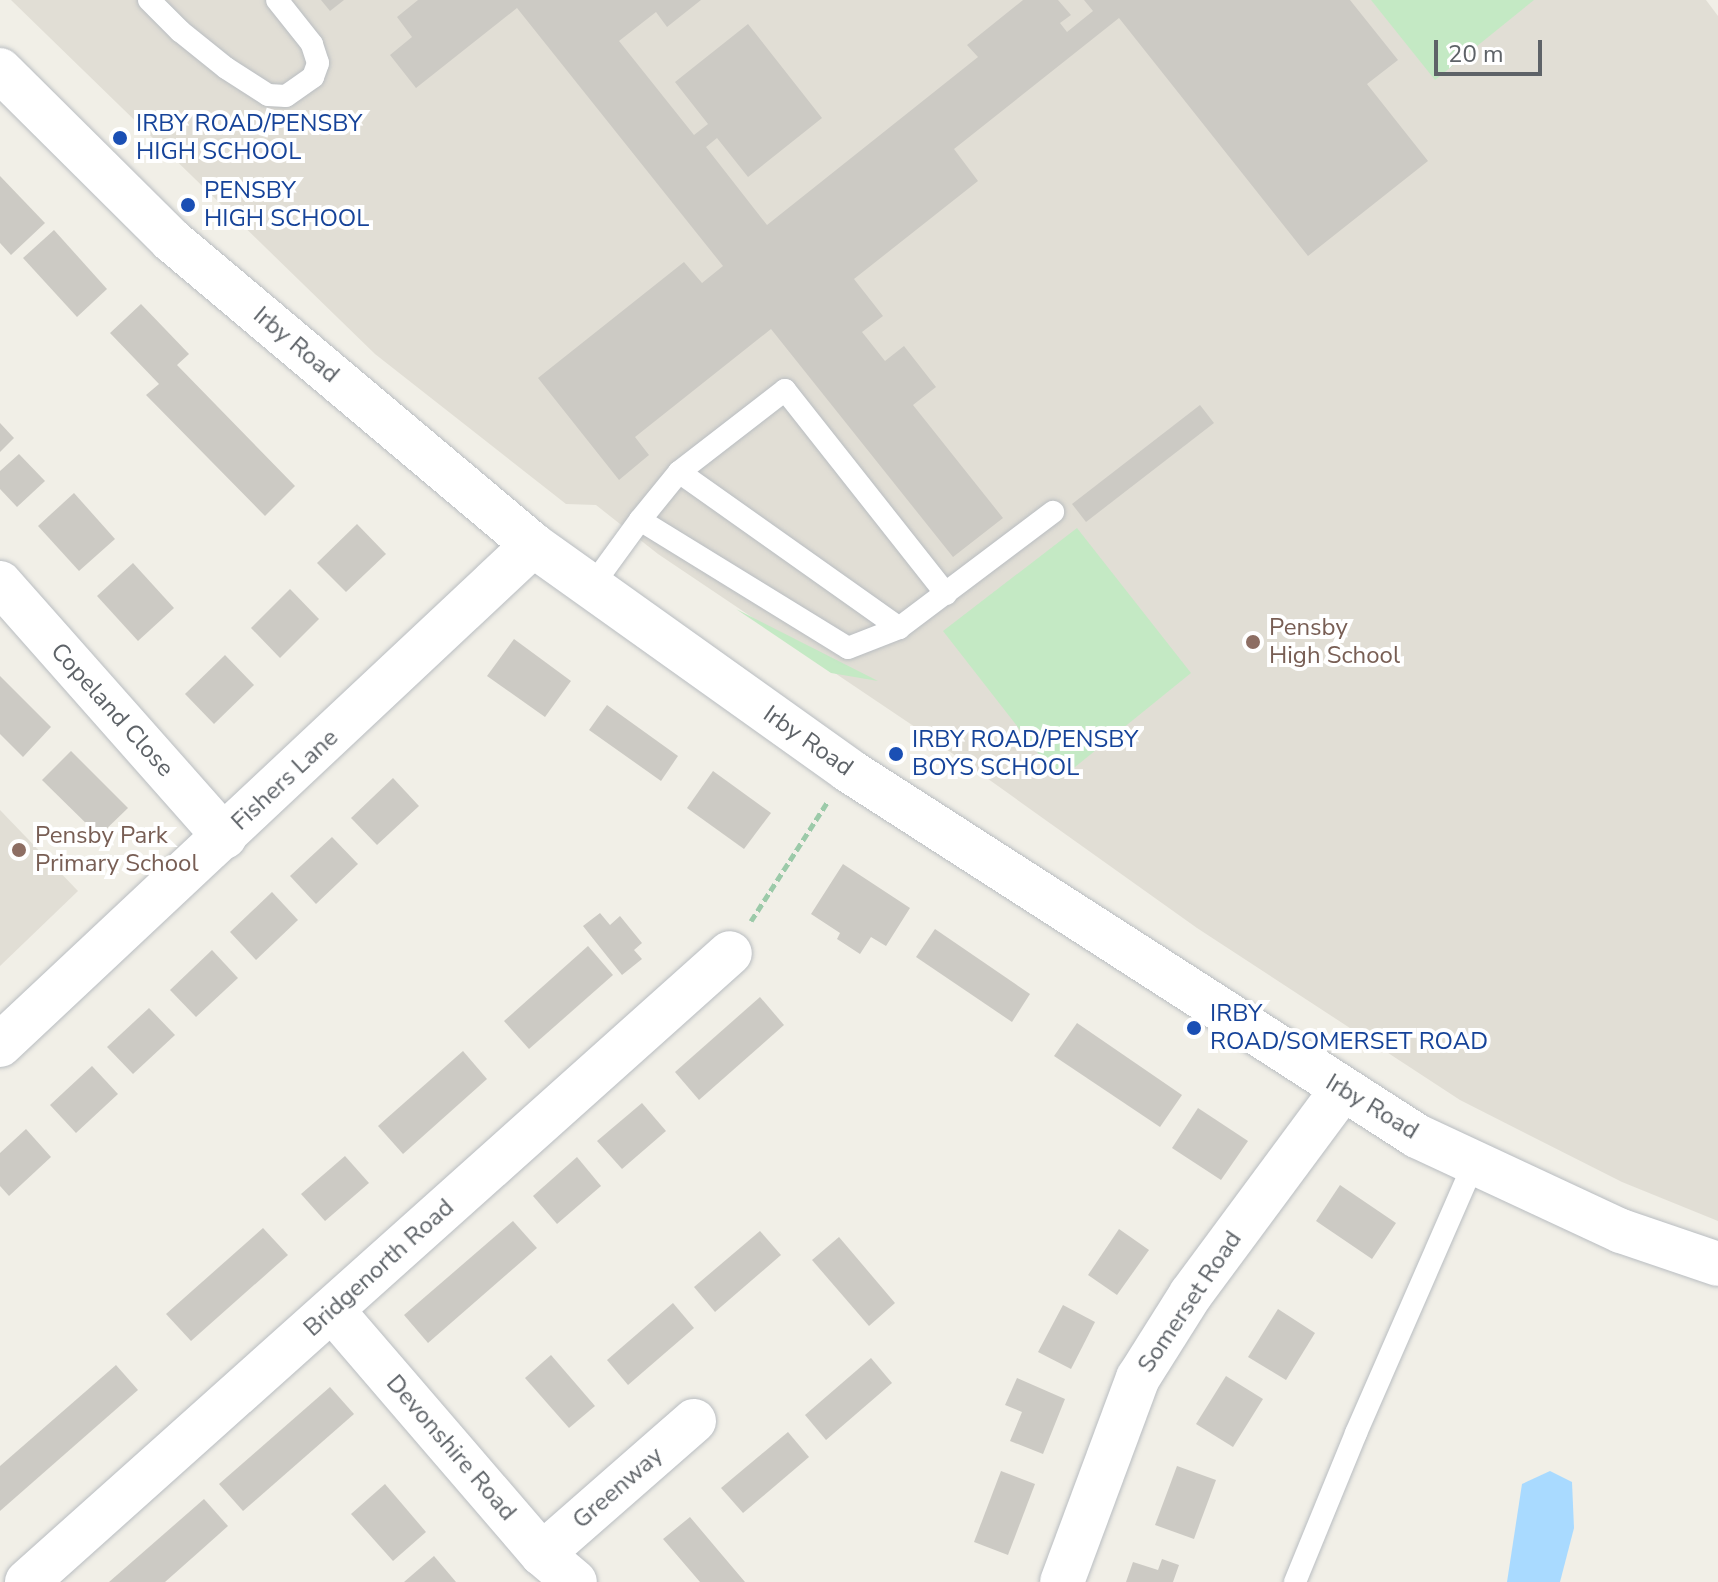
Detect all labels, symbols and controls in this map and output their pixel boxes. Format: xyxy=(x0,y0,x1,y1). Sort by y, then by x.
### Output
scale bar xyxy=(1438,24,1546,74)
text: 20 m xyxy=(1448,38,1504,70)
place label: IRBY ROAD/PENSBY HIGH SCHOOL xyxy=(136,110,362,166)
marker: IRBY ROAD/PENSBY HIGH SCHOOL xyxy=(111,129,129,147)
place label: PENSBY HIGH SCHOOL xyxy=(204,177,369,233)
marker: PENSBY HIGH SCHOOL xyxy=(179,196,197,214)
street label: Irby Road xyxy=(247,301,345,389)
place label: Pensby High School xyxy=(1269,614,1400,670)
marker: Pensby High School xyxy=(1244,633,1262,651)
street label: Copeland Close xyxy=(44,637,180,783)
street label: Irby Road xyxy=(758,700,858,782)
street label: Fishers Lane xyxy=(226,723,344,837)
place label: IRBY ROAD/PENSBY BOYS SCHOOL xyxy=(912,726,1138,782)
marker: IRBY ROAD/PENSBY BOYS SCHOOL xyxy=(887,745,905,763)
place label: Pensby Park Primary School xyxy=(35,822,198,878)
marker: Pensby Park Primary School xyxy=(10,841,28,859)
place label: IRBY ROAD/SOMERSET ROAD xyxy=(1210,1000,1488,1056)
marker: IRBY ROAD/SOMERSET ROAD xyxy=(1185,1019,1203,1037)
street label: Irby Road xyxy=(1320,1068,1424,1146)
street label: Bridgenorth Road xyxy=(298,1193,460,1343)
street label: Somerset Road xyxy=(1132,1226,1248,1378)
street label: Devonshire Road xyxy=(380,1369,522,1527)
street label: Greenway xyxy=(567,1441,669,1535)

